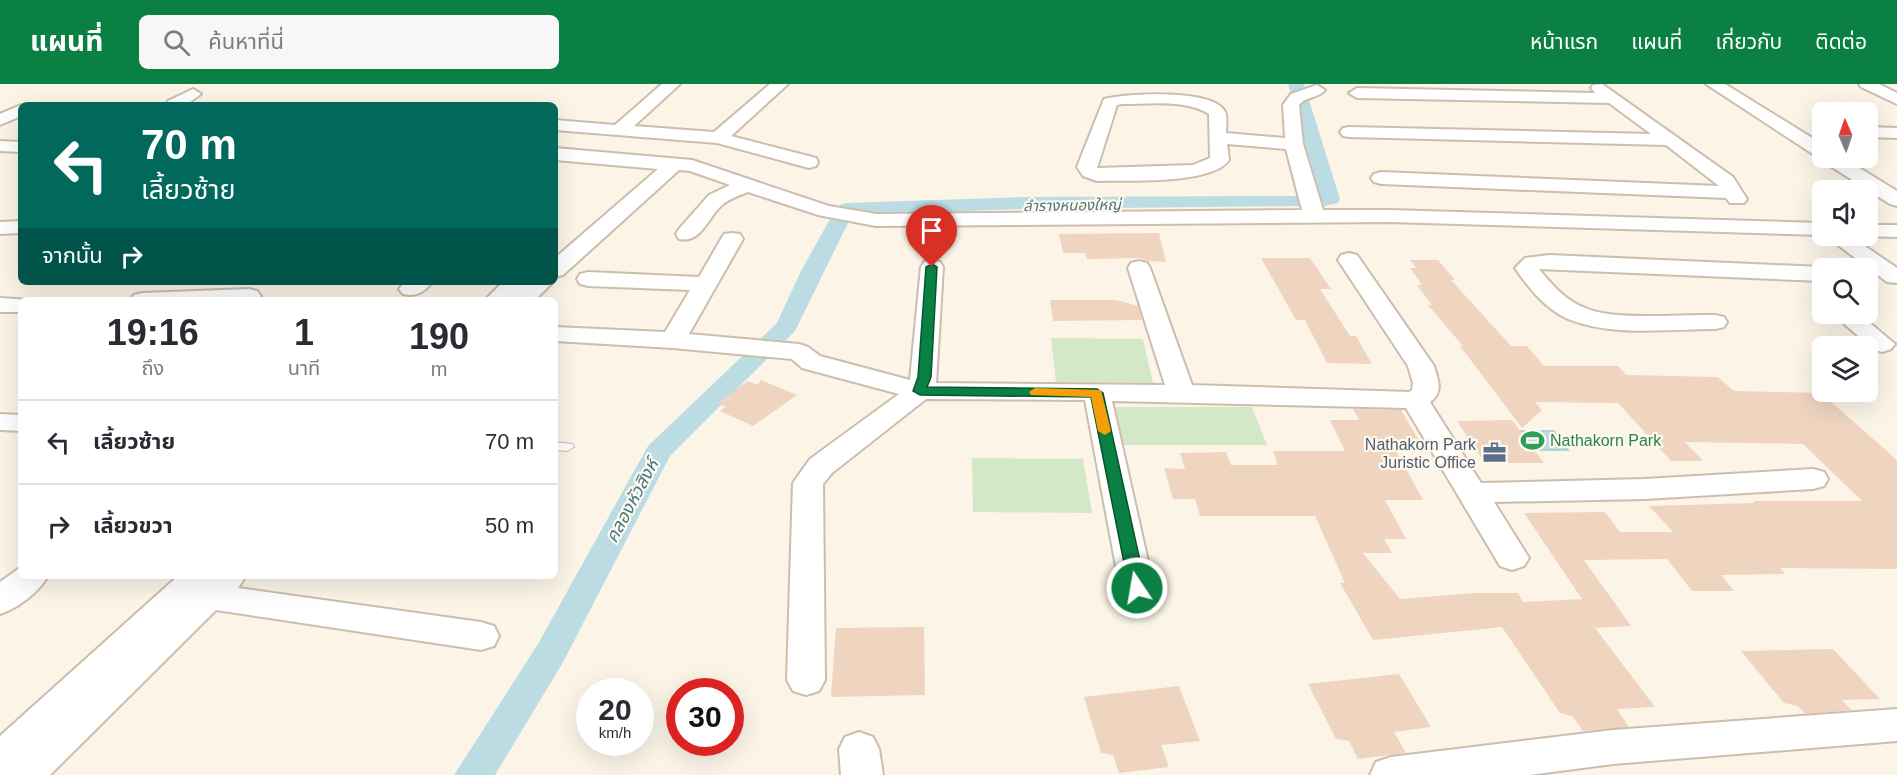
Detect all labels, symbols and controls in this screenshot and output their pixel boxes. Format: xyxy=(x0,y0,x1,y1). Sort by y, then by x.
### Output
search box xyxy=(139,15,559,69)
text: แผนที่ xyxy=(30,26,103,57)
icon: search xyxy=(160,26,193,59)
text: ค้นหาที่นี่ xyxy=(208,29,284,54)
text: หน้าแรก xyxy=(1530,30,1598,53)
text: แผนที่ xyxy=(1631,30,1682,53)
text: เกี่ยวกับ xyxy=(1715,30,1782,53)
text: ติดต่อ xyxy=(1815,30,1867,53)
north arrow xyxy=(1812,102,1878,168)
map controls xyxy=(1812,102,1878,402)
text: 70 m xyxy=(141,121,237,168)
icon: left xyxy=(42,126,120,204)
text: เลี้ยวซ้าย xyxy=(141,175,235,205)
button: sound xyxy=(1812,180,1878,246)
water label: ลำรางหนองใหญ่ xyxy=(1023,196,1123,214)
pin xyxy=(906,205,957,267)
icon: arrive xyxy=(915,214,948,247)
icon: right xyxy=(115,240,148,273)
text: จากนั้น xyxy=(42,243,103,268)
button: search xyxy=(1812,258,1878,324)
text: 19:16 xyxy=(107,312,199,353)
text: 1 xyxy=(294,312,314,353)
text: 190 xyxy=(409,316,469,357)
button: layers xyxy=(1812,336,1878,402)
text: ถึง xyxy=(141,357,164,379)
text: นาที xyxy=(288,357,320,379)
text: m xyxy=(431,358,447,380)
icon: left xyxy=(42,426,75,459)
sports icon: Nathakorn Park xyxy=(1519,427,1545,453)
text: เลี้ยวซ้าย xyxy=(93,429,175,454)
text: 70 m xyxy=(485,429,534,454)
place label: Nathakorn Park xyxy=(1550,432,1662,449)
place label: Nathakorn Park Juristic Office xyxy=(1365,436,1477,471)
office icon: Nathakorn Park Juristic Office xyxy=(1481,440,1507,466)
water label: คลองหัวสิงห์ xyxy=(602,453,664,546)
icon: right xyxy=(42,510,75,543)
text: เลี้ยวขวา xyxy=(93,513,173,538)
text: 50 m xyxy=(485,513,534,538)
position arrow xyxy=(1105,556,1169,620)
speed limit sign: 30 xyxy=(666,678,744,756)
text: 20 xyxy=(598,693,632,726)
text: km/h xyxy=(599,724,631,741)

